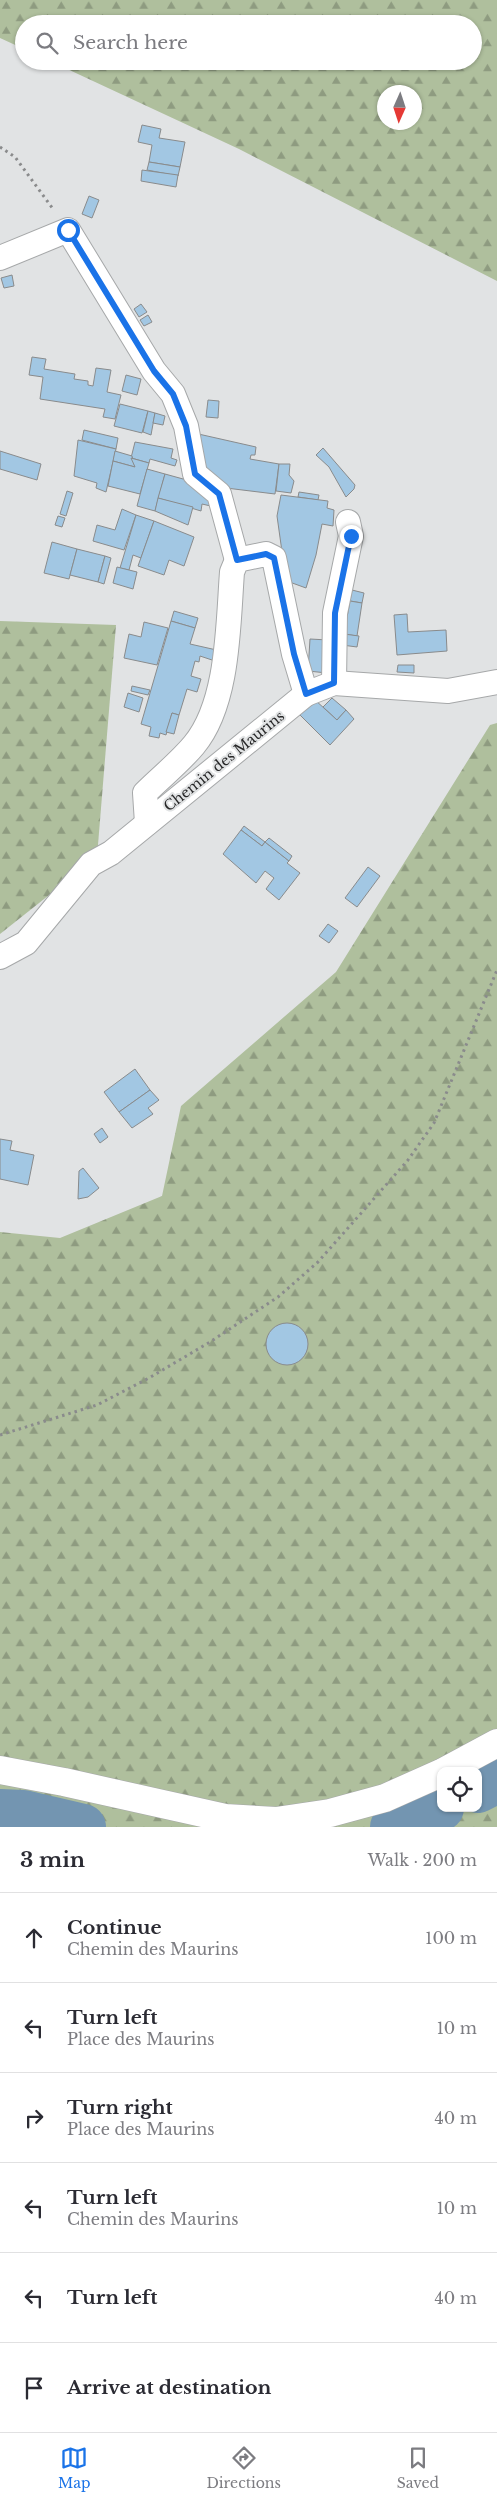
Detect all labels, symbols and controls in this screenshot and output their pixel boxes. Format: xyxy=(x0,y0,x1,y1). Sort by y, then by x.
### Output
search box xyxy=(15,15,482,70)
icon: search xyxy=(33,29,61,57)
text: Search here xyxy=(73,31,188,54)
north arrow xyxy=(377,85,422,130)
route start xyxy=(57,219,80,242)
route end xyxy=(340,525,363,548)
street label: Chemin des Maurins xyxy=(160,707,288,815)
map controls xyxy=(437,1767,482,1812)
button: locate xyxy=(437,1767,482,1812)
text: 3 min xyxy=(20,1847,85,1873)
text: Walk · 200 m xyxy=(368,1850,477,1870)
text: Continue xyxy=(67,1916,162,1939)
icon: ahead xyxy=(20,1924,48,1952)
text: 100 m xyxy=(425,1928,477,1948)
text: Chemin des Maurins xyxy=(67,1939,238,1959)
text: Turn left xyxy=(67,2006,158,2029)
icon: left xyxy=(20,2014,48,2042)
text: 10 m xyxy=(437,2018,477,2038)
text: Place des Maurins xyxy=(67,2029,215,2049)
text: Turn right xyxy=(67,2096,173,2119)
icon: right xyxy=(20,2104,48,2132)
text: 40 m xyxy=(434,2108,477,2128)
text: Place des Maurins xyxy=(67,2119,215,2139)
text: Turn left xyxy=(67,2186,158,2209)
icon: left xyxy=(20,2194,48,2222)
text: 10 m xyxy=(437,2198,477,2218)
text: Chemin des Maurins xyxy=(67,2209,238,2229)
icon: left xyxy=(20,2284,48,2312)
text: Turn left xyxy=(67,2286,158,2309)
text: 40 m xyxy=(434,2288,477,2308)
icon: arrive xyxy=(20,2374,48,2402)
text: Arrive at destination xyxy=(67,2376,271,2399)
tab: Map xyxy=(58,2444,91,2492)
tab: Directions xyxy=(206,2444,281,2492)
tab: Saved xyxy=(397,2444,439,2492)

